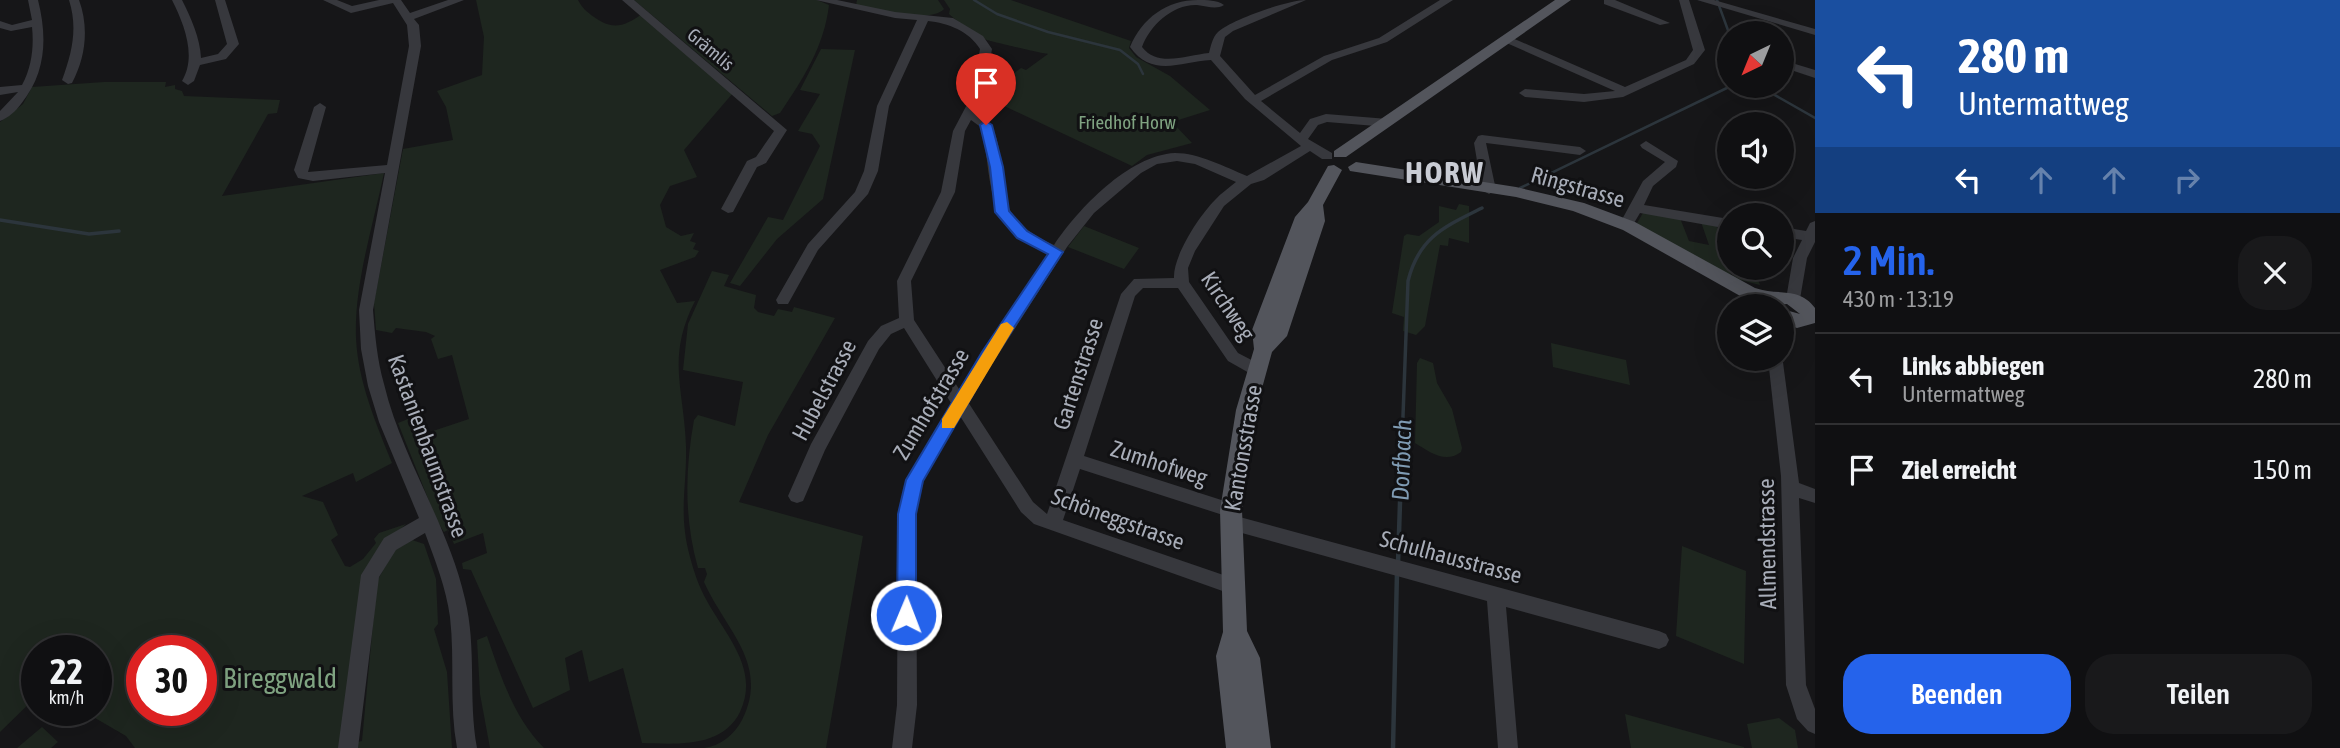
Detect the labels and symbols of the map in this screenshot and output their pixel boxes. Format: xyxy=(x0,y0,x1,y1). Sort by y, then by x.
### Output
north arrow xyxy=(1717,21,1794,98)
street label: Grämlis xyxy=(683,23,739,75)
pin xyxy=(956,53,1016,125)
park label: Friedhof Horw xyxy=(1078,111,1177,133)
district label: HORW xyxy=(1405,155,1485,189)
street label: Ringstrasse xyxy=(1528,161,1628,213)
street label: Kirchweg xyxy=(1196,267,1260,345)
street label: Gartenstrasse xyxy=(1048,315,1108,433)
street label: Hubelstrasse xyxy=(787,335,861,445)
street label: Zumhofstrasse xyxy=(888,344,974,464)
street label: Kastanienbaumstrasse xyxy=(383,351,473,541)
street label: Kantonsstrasse xyxy=(1219,383,1267,513)
water label: Dorfbach xyxy=(1387,419,1416,501)
street label: Zumhofweg xyxy=(1107,435,1211,491)
street label: Allmendstrasse xyxy=(1753,478,1781,610)
street label: Schöneggstrasse xyxy=(1048,483,1188,555)
street label: Schulhausstrasse xyxy=(1377,526,1525,588)
position arrow xyxy=(869,578,943,652)
speed limit sign: 30 xyxy=(126,635,217,726)
park label: Bireggwald xyxy=(223,662,337,694)

